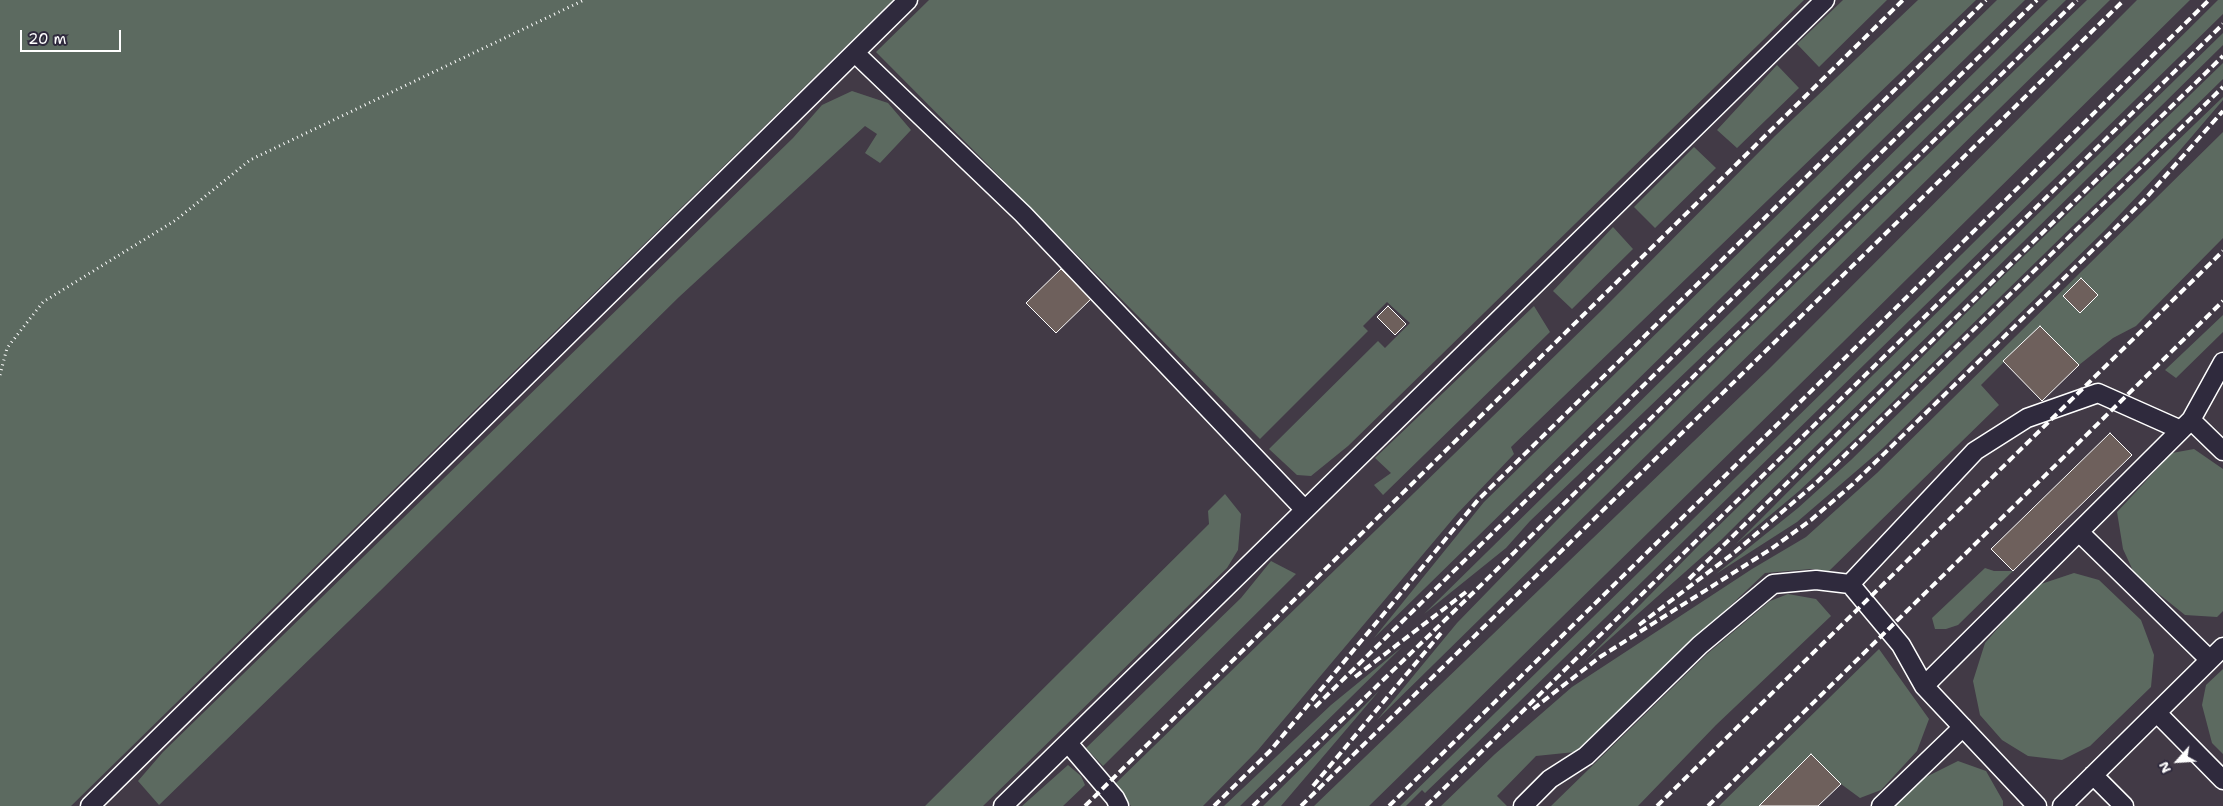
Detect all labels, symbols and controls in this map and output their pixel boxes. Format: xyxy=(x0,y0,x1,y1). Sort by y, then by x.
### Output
scale bar xyxy=(22,20,124,52)
text: 20 m xyxy=(28,29,67,49)
north arrow xyxy=(2153,736,2203,786)
text: N xyxy=(2154,759,2175,777)

